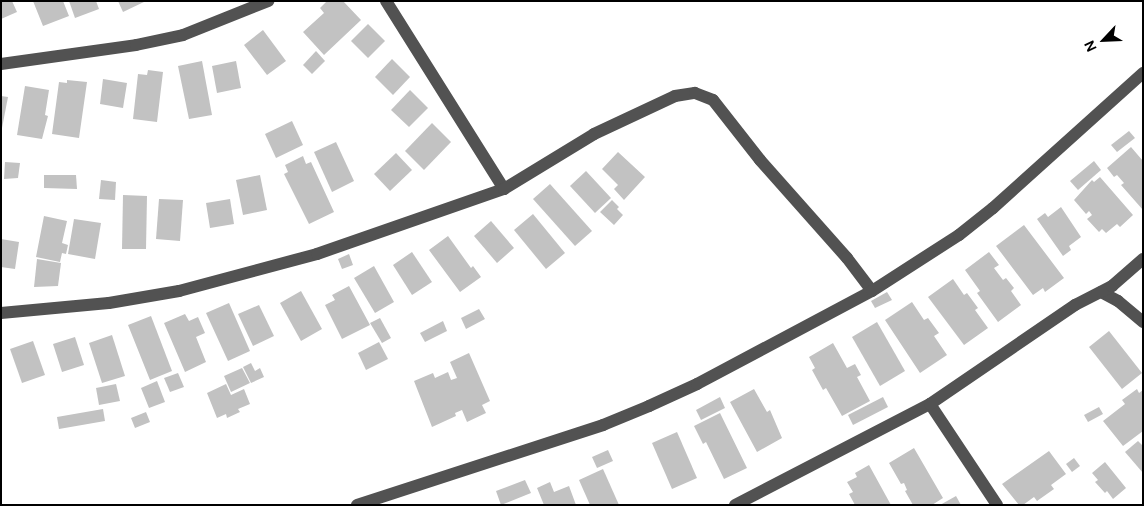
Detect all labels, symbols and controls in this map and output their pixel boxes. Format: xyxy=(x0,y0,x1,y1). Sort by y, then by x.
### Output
north arrow xyxy=(1079,15,1129,65)
text: N xyxy=(1080,38,1101,55)

